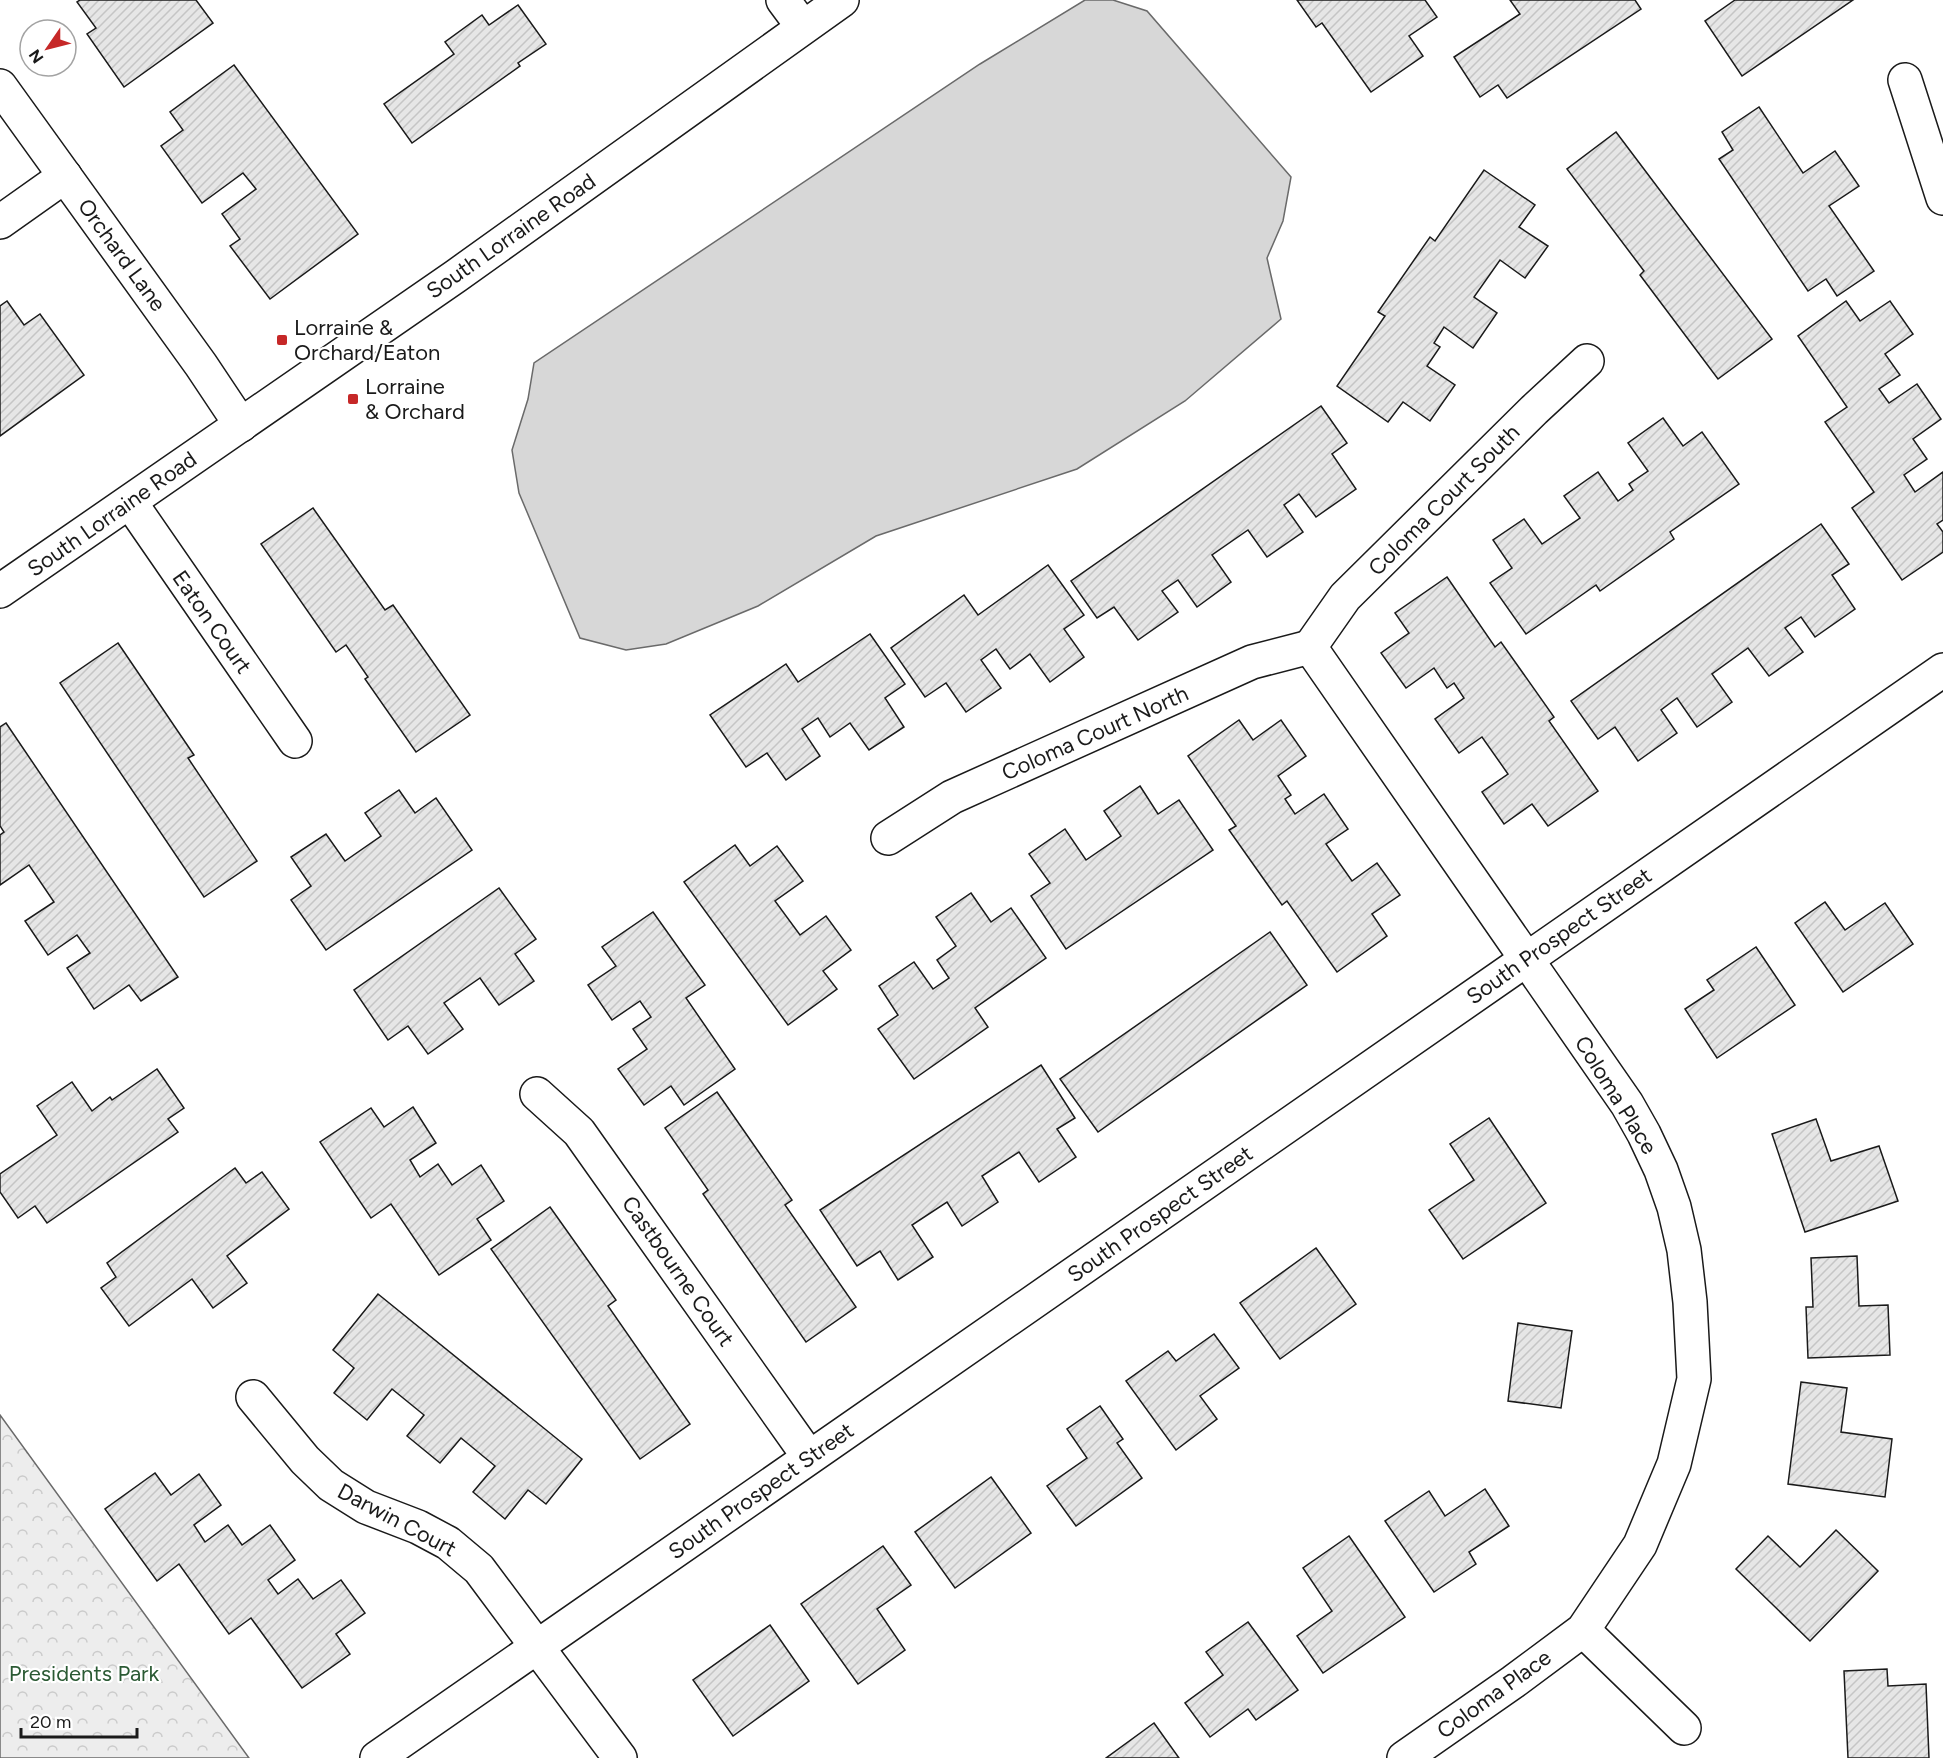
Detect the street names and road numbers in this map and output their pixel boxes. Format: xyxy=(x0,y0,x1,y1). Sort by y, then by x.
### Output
street label: South Lorraine Road xyxy=(421,167,601,305)
street label: Orchard Lane xyxy=(72,193,172,317)
street label: Coloma Court South xyxy=(1363,419,1525,581)
street label: South Lorraine Road xyxy=(22,445,202,583)
street label: Eaton Court xyxy=(167,565,257,679)
street label: Coloma Court North xyxy=(997,680,1193,786)
street label: South Prospect Street xyxy=(1461,862,1657,1010)
street label: Coloma Place xyxy=(1569,1031,1663,1159)
street label: South Prospect Street xyxy=(1062,1140,1258,1288)
street label: Castbourne Court xyxy=(616,1191,740,1351)
street label: South Prospect Street xyxy=(663,1417,859,1565)
street label: Darwin Court xyxy=(333,1477,461,1563)
street label: Coloma Place xyxy=(1432,1644,1556,1744)

